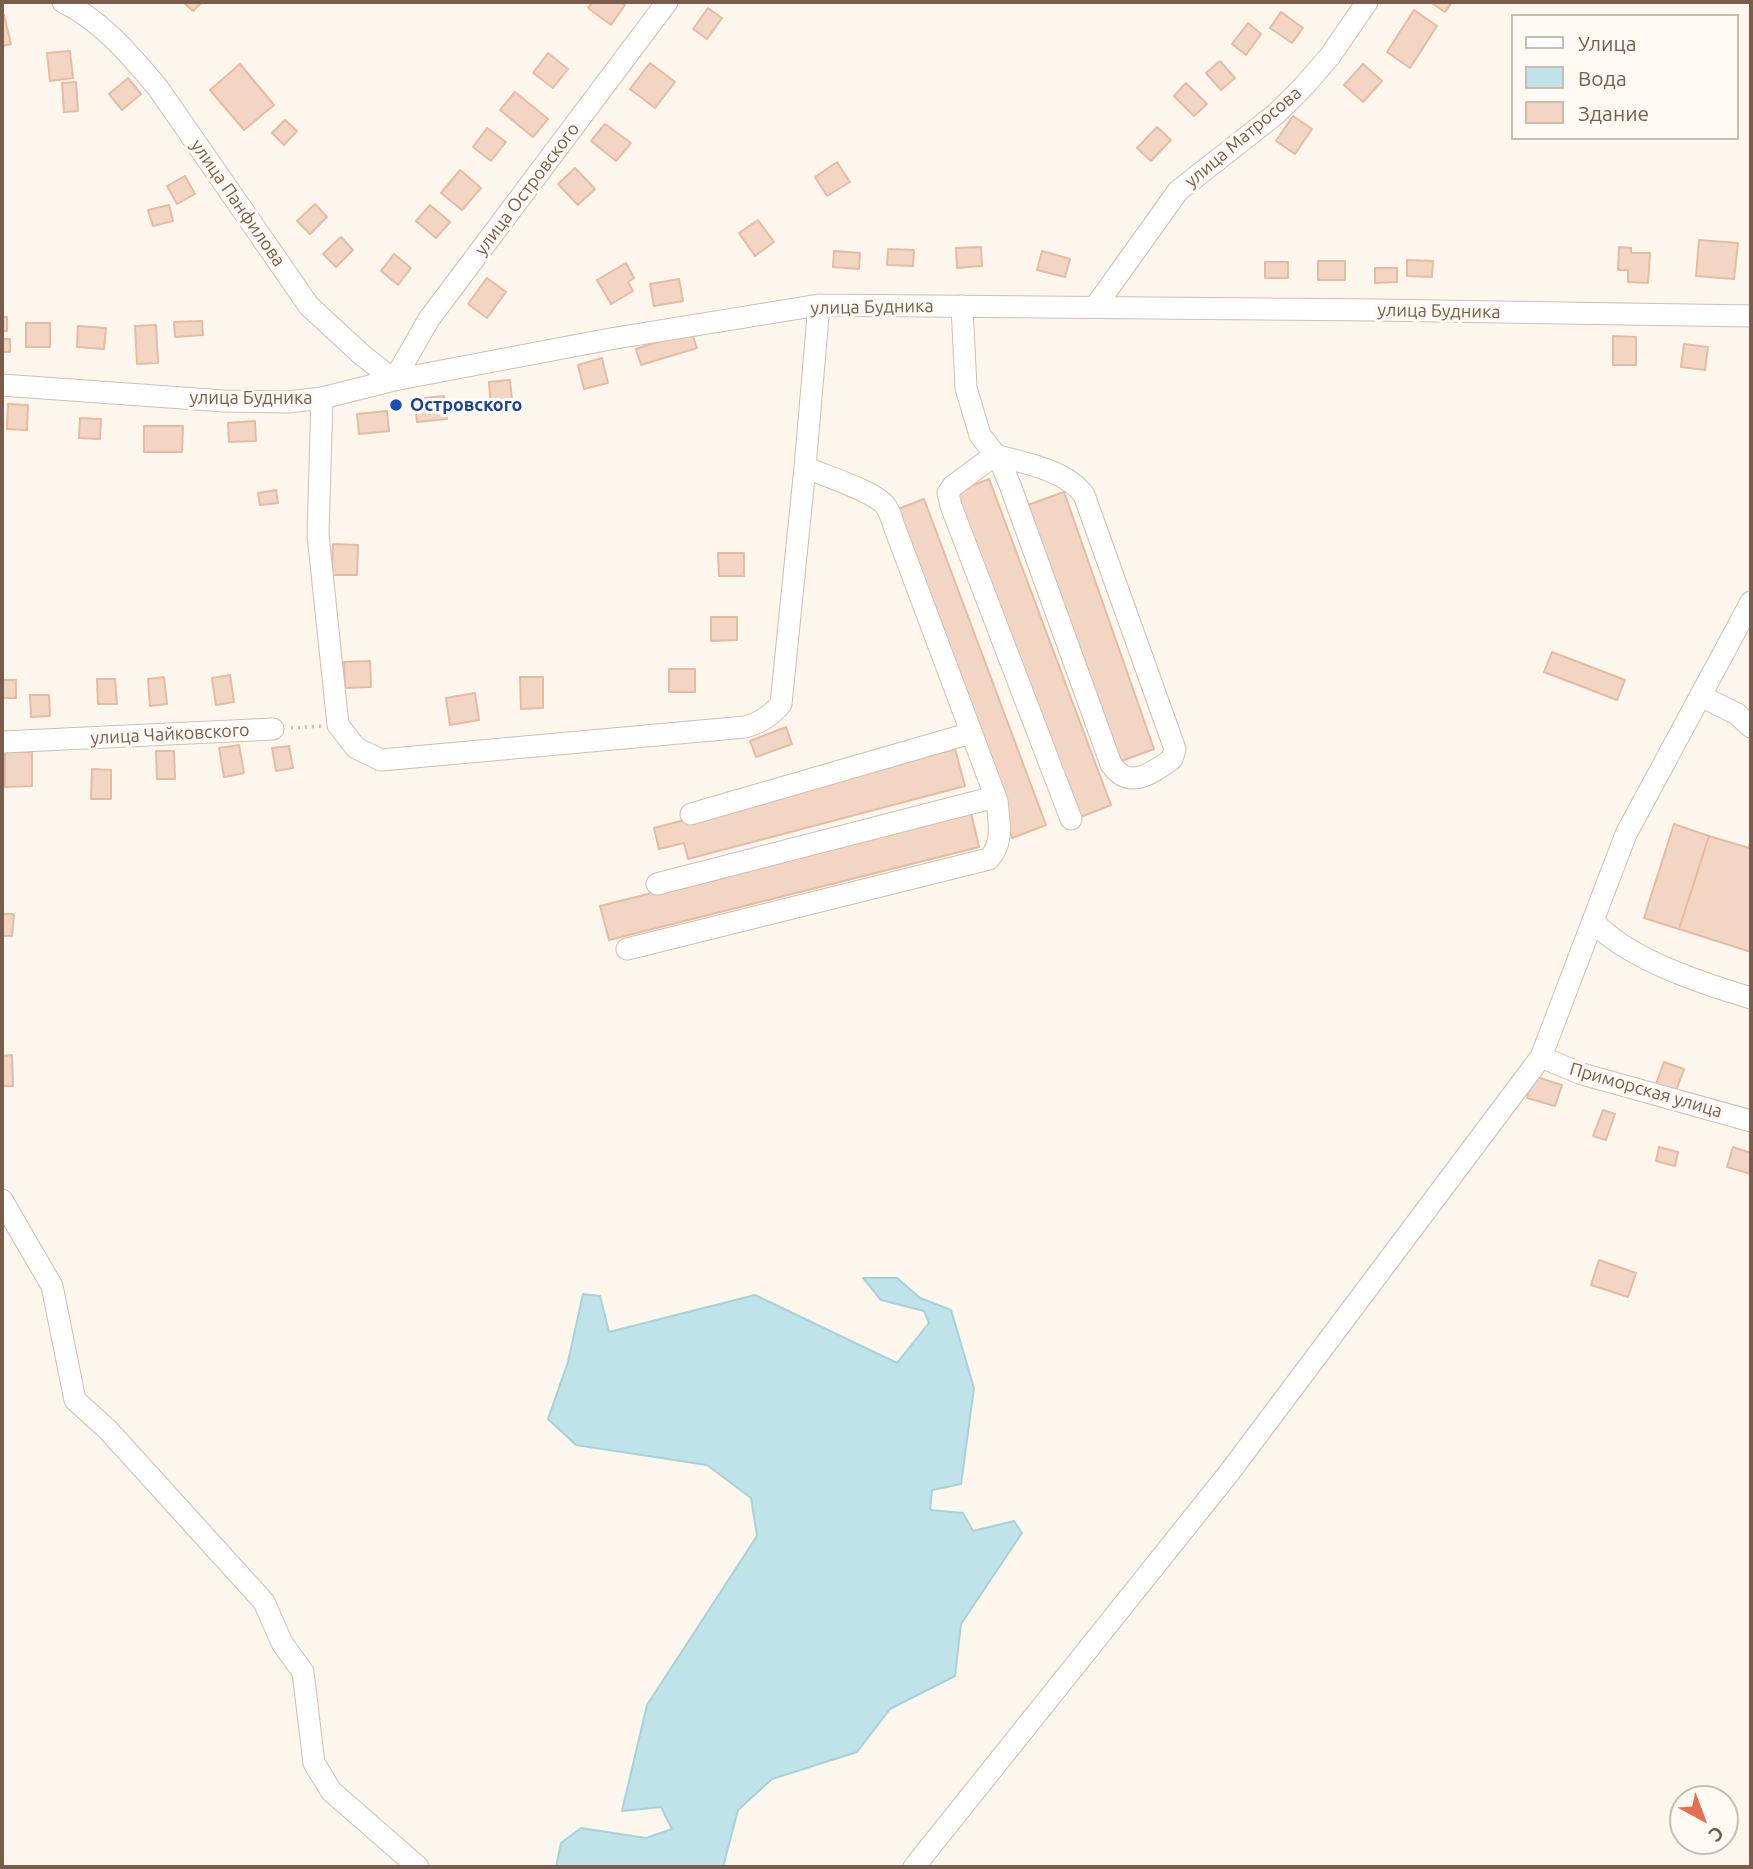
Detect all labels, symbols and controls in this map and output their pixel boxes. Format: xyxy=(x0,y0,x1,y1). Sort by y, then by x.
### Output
legend xyxy=(1512,14,1739,140)
text: Улица xyxy=(1578,31,1636,55)
text: Вода xyxy=(1578,66,1627,90)
street label: улица Матросова xyxy=(1180,82,1306,192)
text: Здание xyxy=(1578,101,1649,125)
street label: улица Островского xyxy=(470,118,584,260)
street label: улица Панфилова xyxy=(186,135,290,271)
street label: улица Будника xyxy=(810,295,934,319)
street label: улица Будника xyxy=(1377,299,1501,323)
street label: улица Будника xyxy=(189,387,313,409)
place label: Островского xyxy=(410,394,522,416)
marker: Островского xyxy=(388,397,404,413)
street label: улица Чайковского xyxy=(90,719,250,749)
street label: Приморская улица xyxy=(1567,1058,1725,1122)
north arrow xyxy=(1669,1785,1739,1855)
text: С xyxy=(1705,1822,1728,1847)

